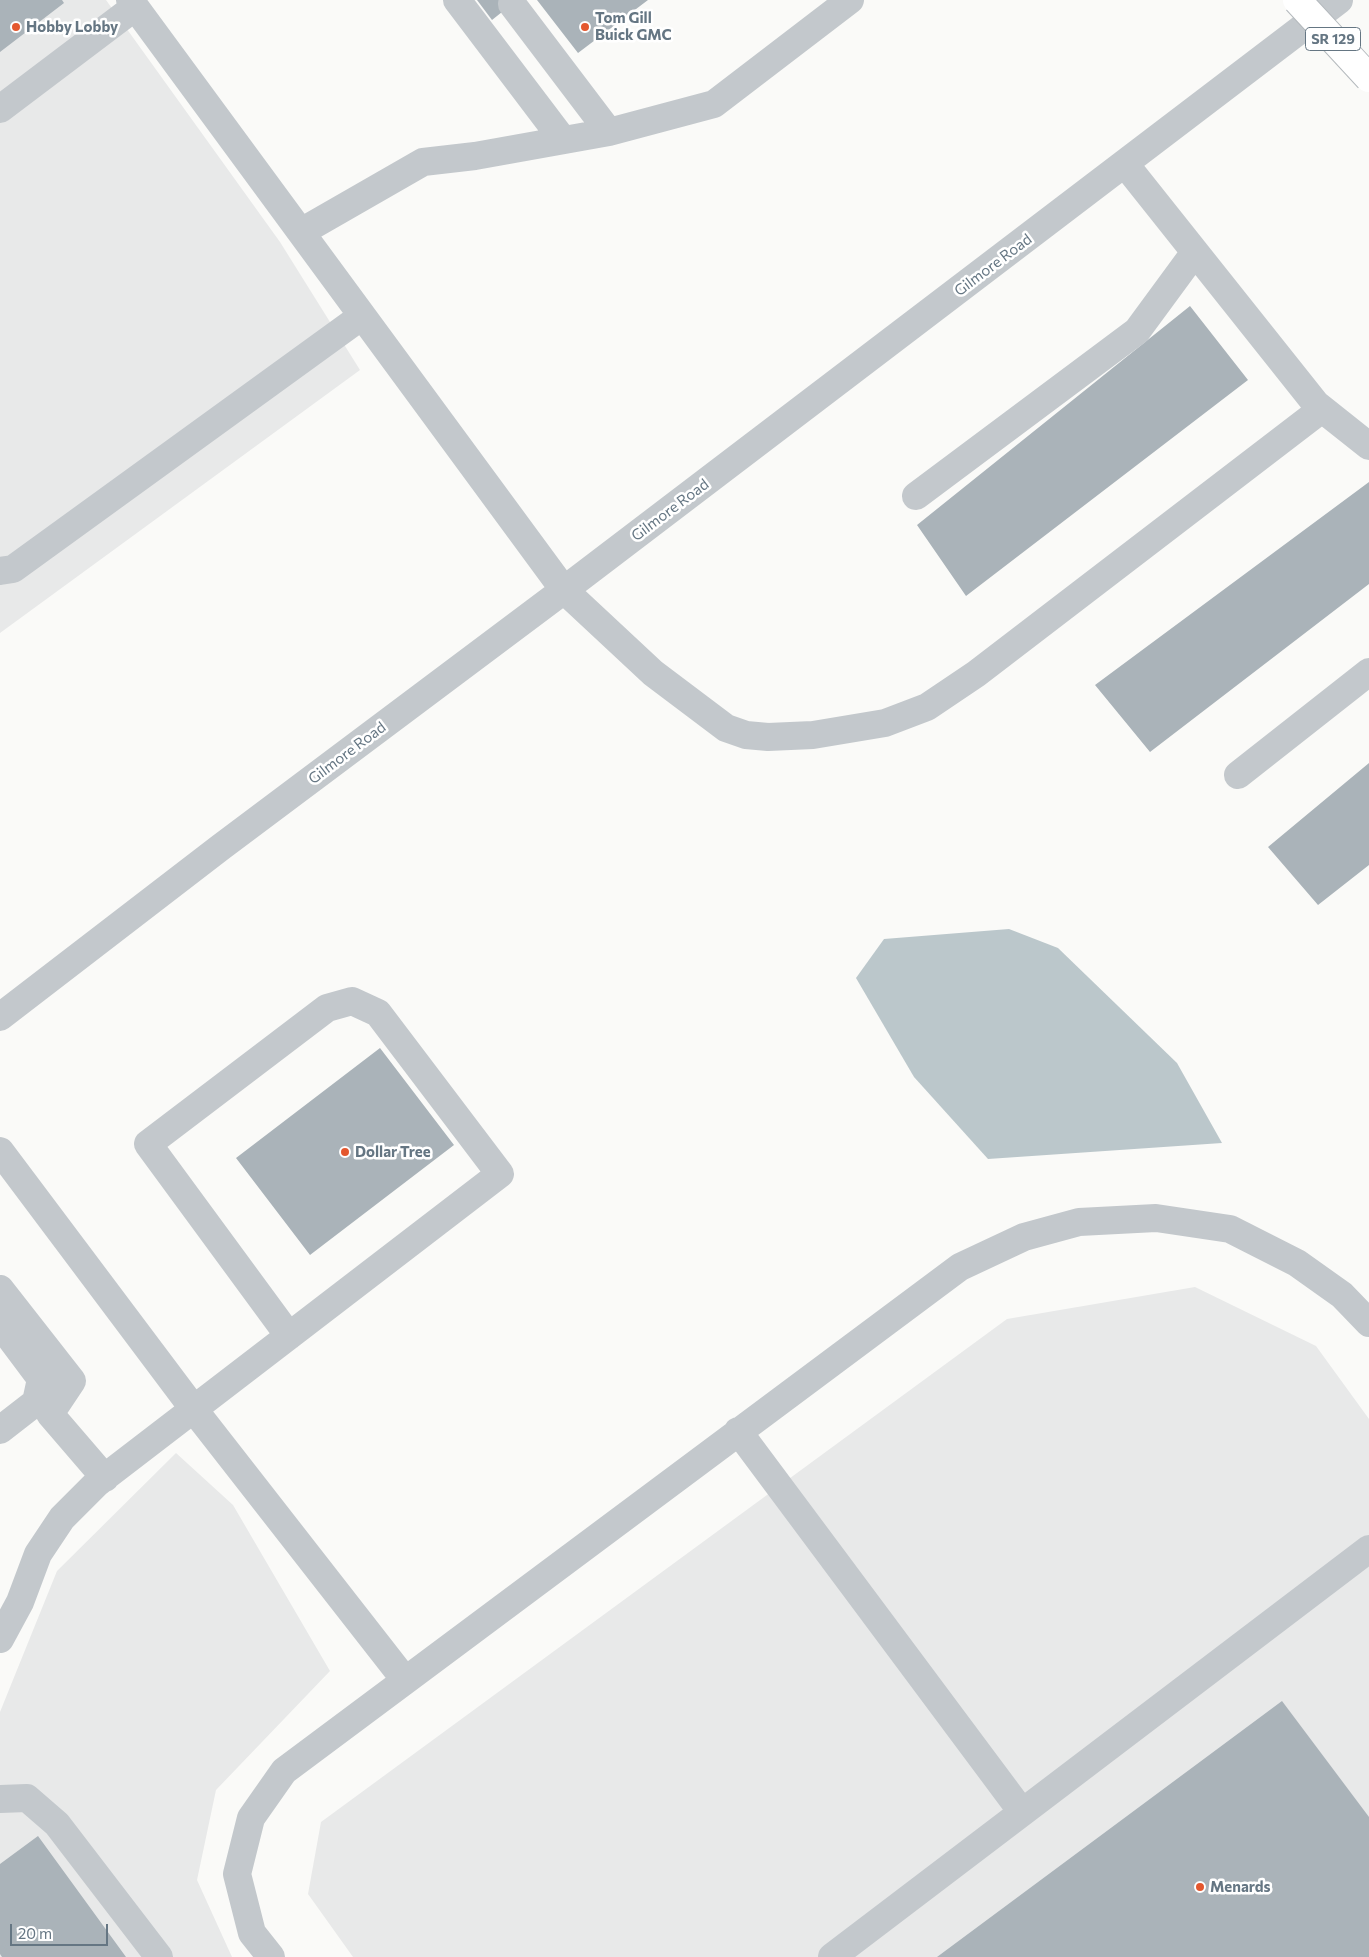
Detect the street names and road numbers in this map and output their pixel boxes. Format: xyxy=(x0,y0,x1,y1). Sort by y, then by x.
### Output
road number: SR 129 xyxy=(1306,28,1360,50)
street label: Gilmore Road xyxy=(951,230,1035,300)
street label: Gilmore Road xyxy=(628,475,712,545)
street label: Gilmore Road xyxy=(305,718,389,788)

